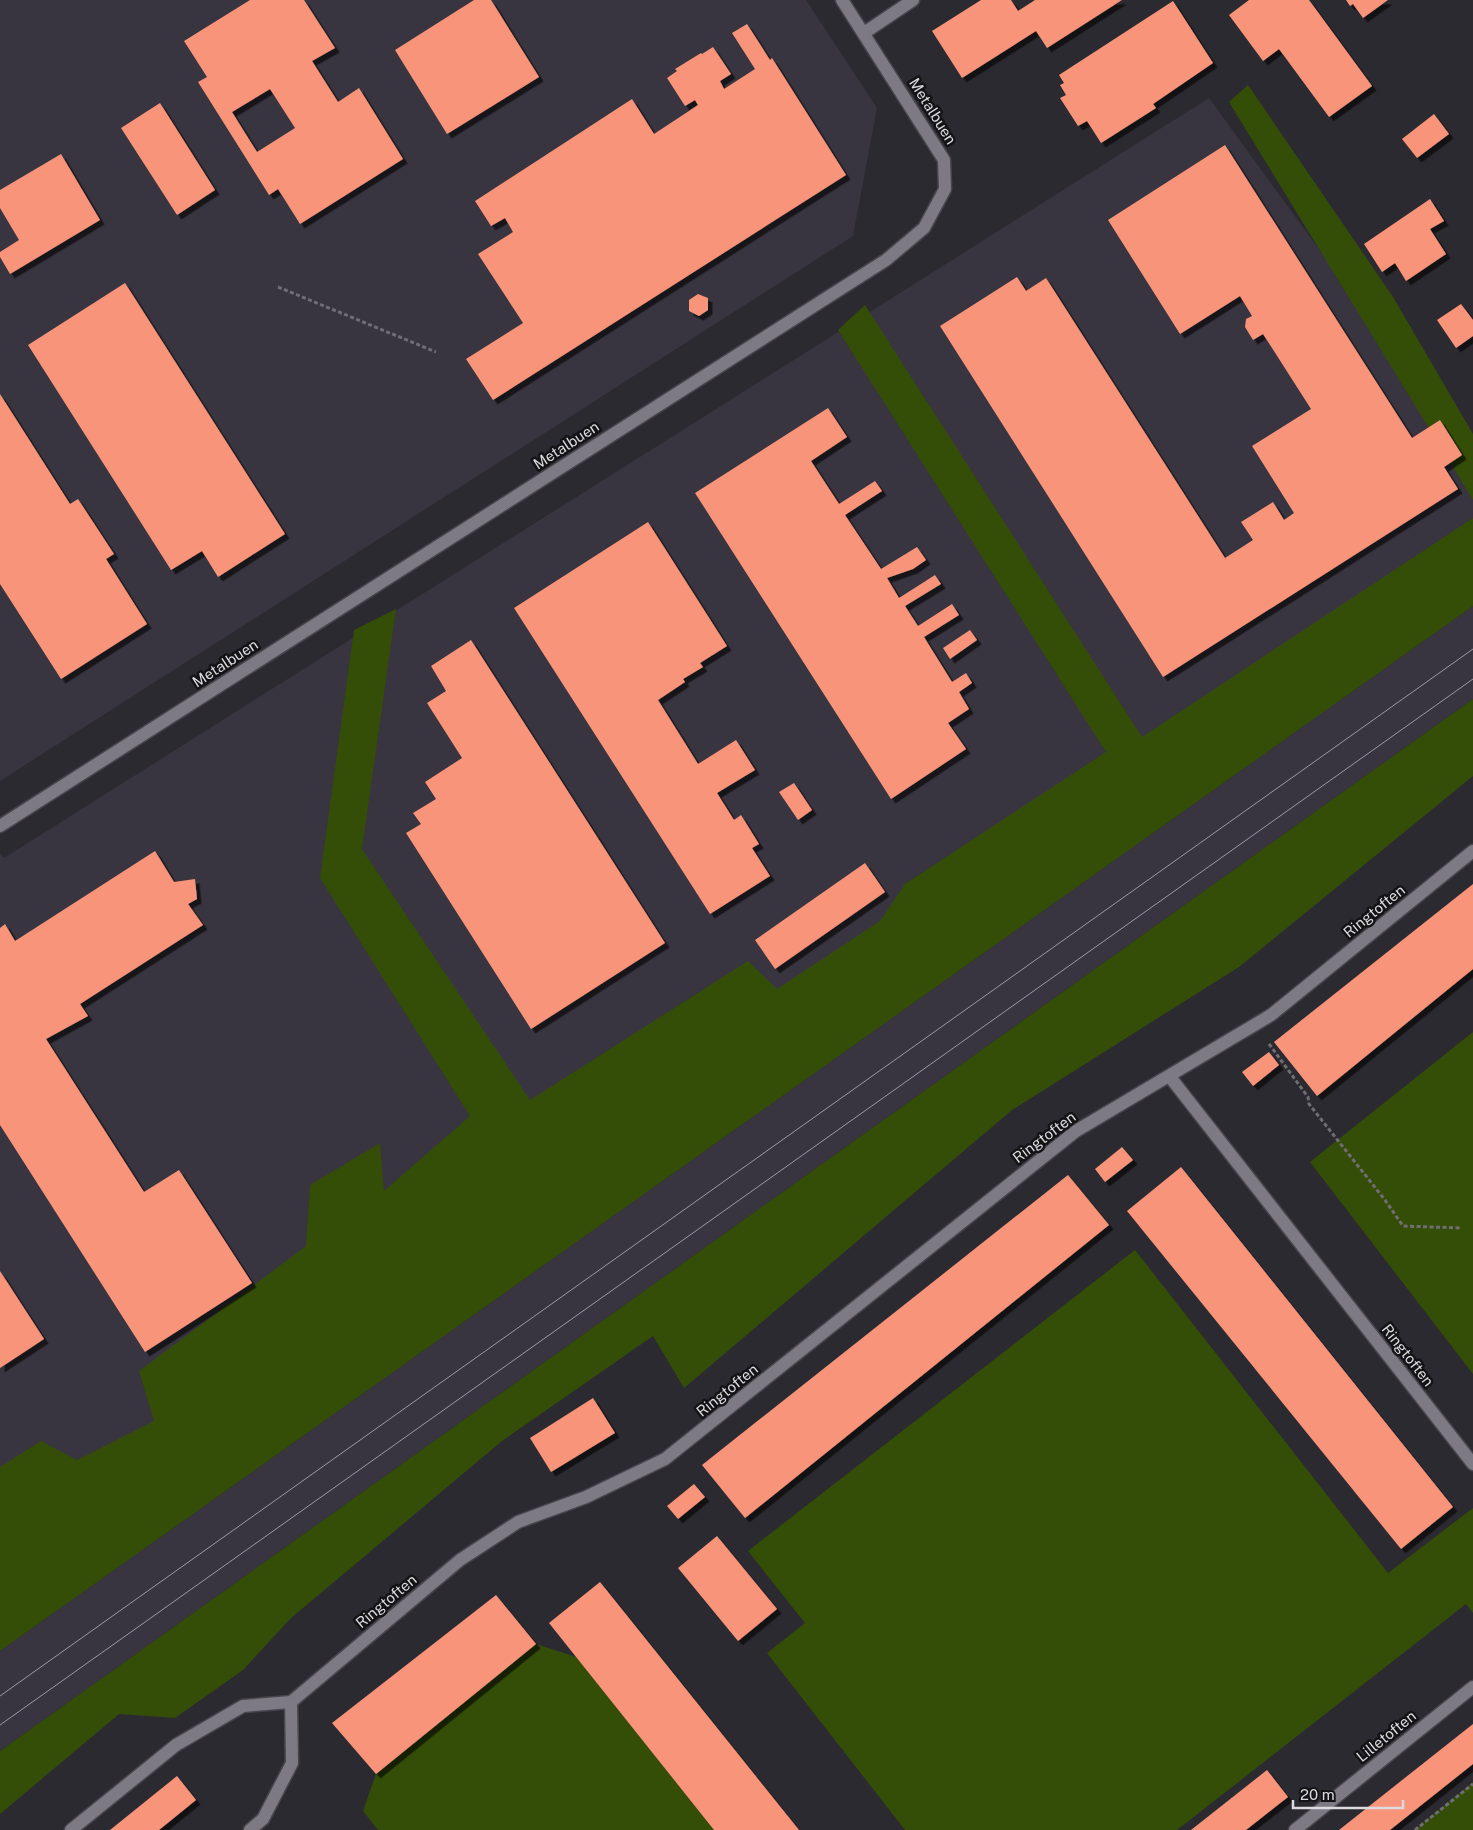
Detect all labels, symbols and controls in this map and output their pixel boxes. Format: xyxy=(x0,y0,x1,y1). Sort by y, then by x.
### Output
street label: Metalbuen xyxy=(906,75,960,147)
street label: Metalbuen xyxy=(530,418,602,472)
street label: Metalbuen xyxy=(189,636,261,690)
street label: Ringtoften xyxy=(1340,881,1408,941)
street label: Ringtoften xyxy=(1009,1108,1079,1166)
street label: Ringtoften xyxy=(1379,1321,1437,1389)
street label: Ringtoften xyxy=(693,1360,761,1420)
street label: Ringtoften xyxy=(352,1571,420,1631)
street label: Lilletoften xyxy=(1353,1707,1419,1765)
scale bar xyxy=(1293,1778,1403,1810)
text: 20 m xyxy=(1300,1786,1335,1803)

